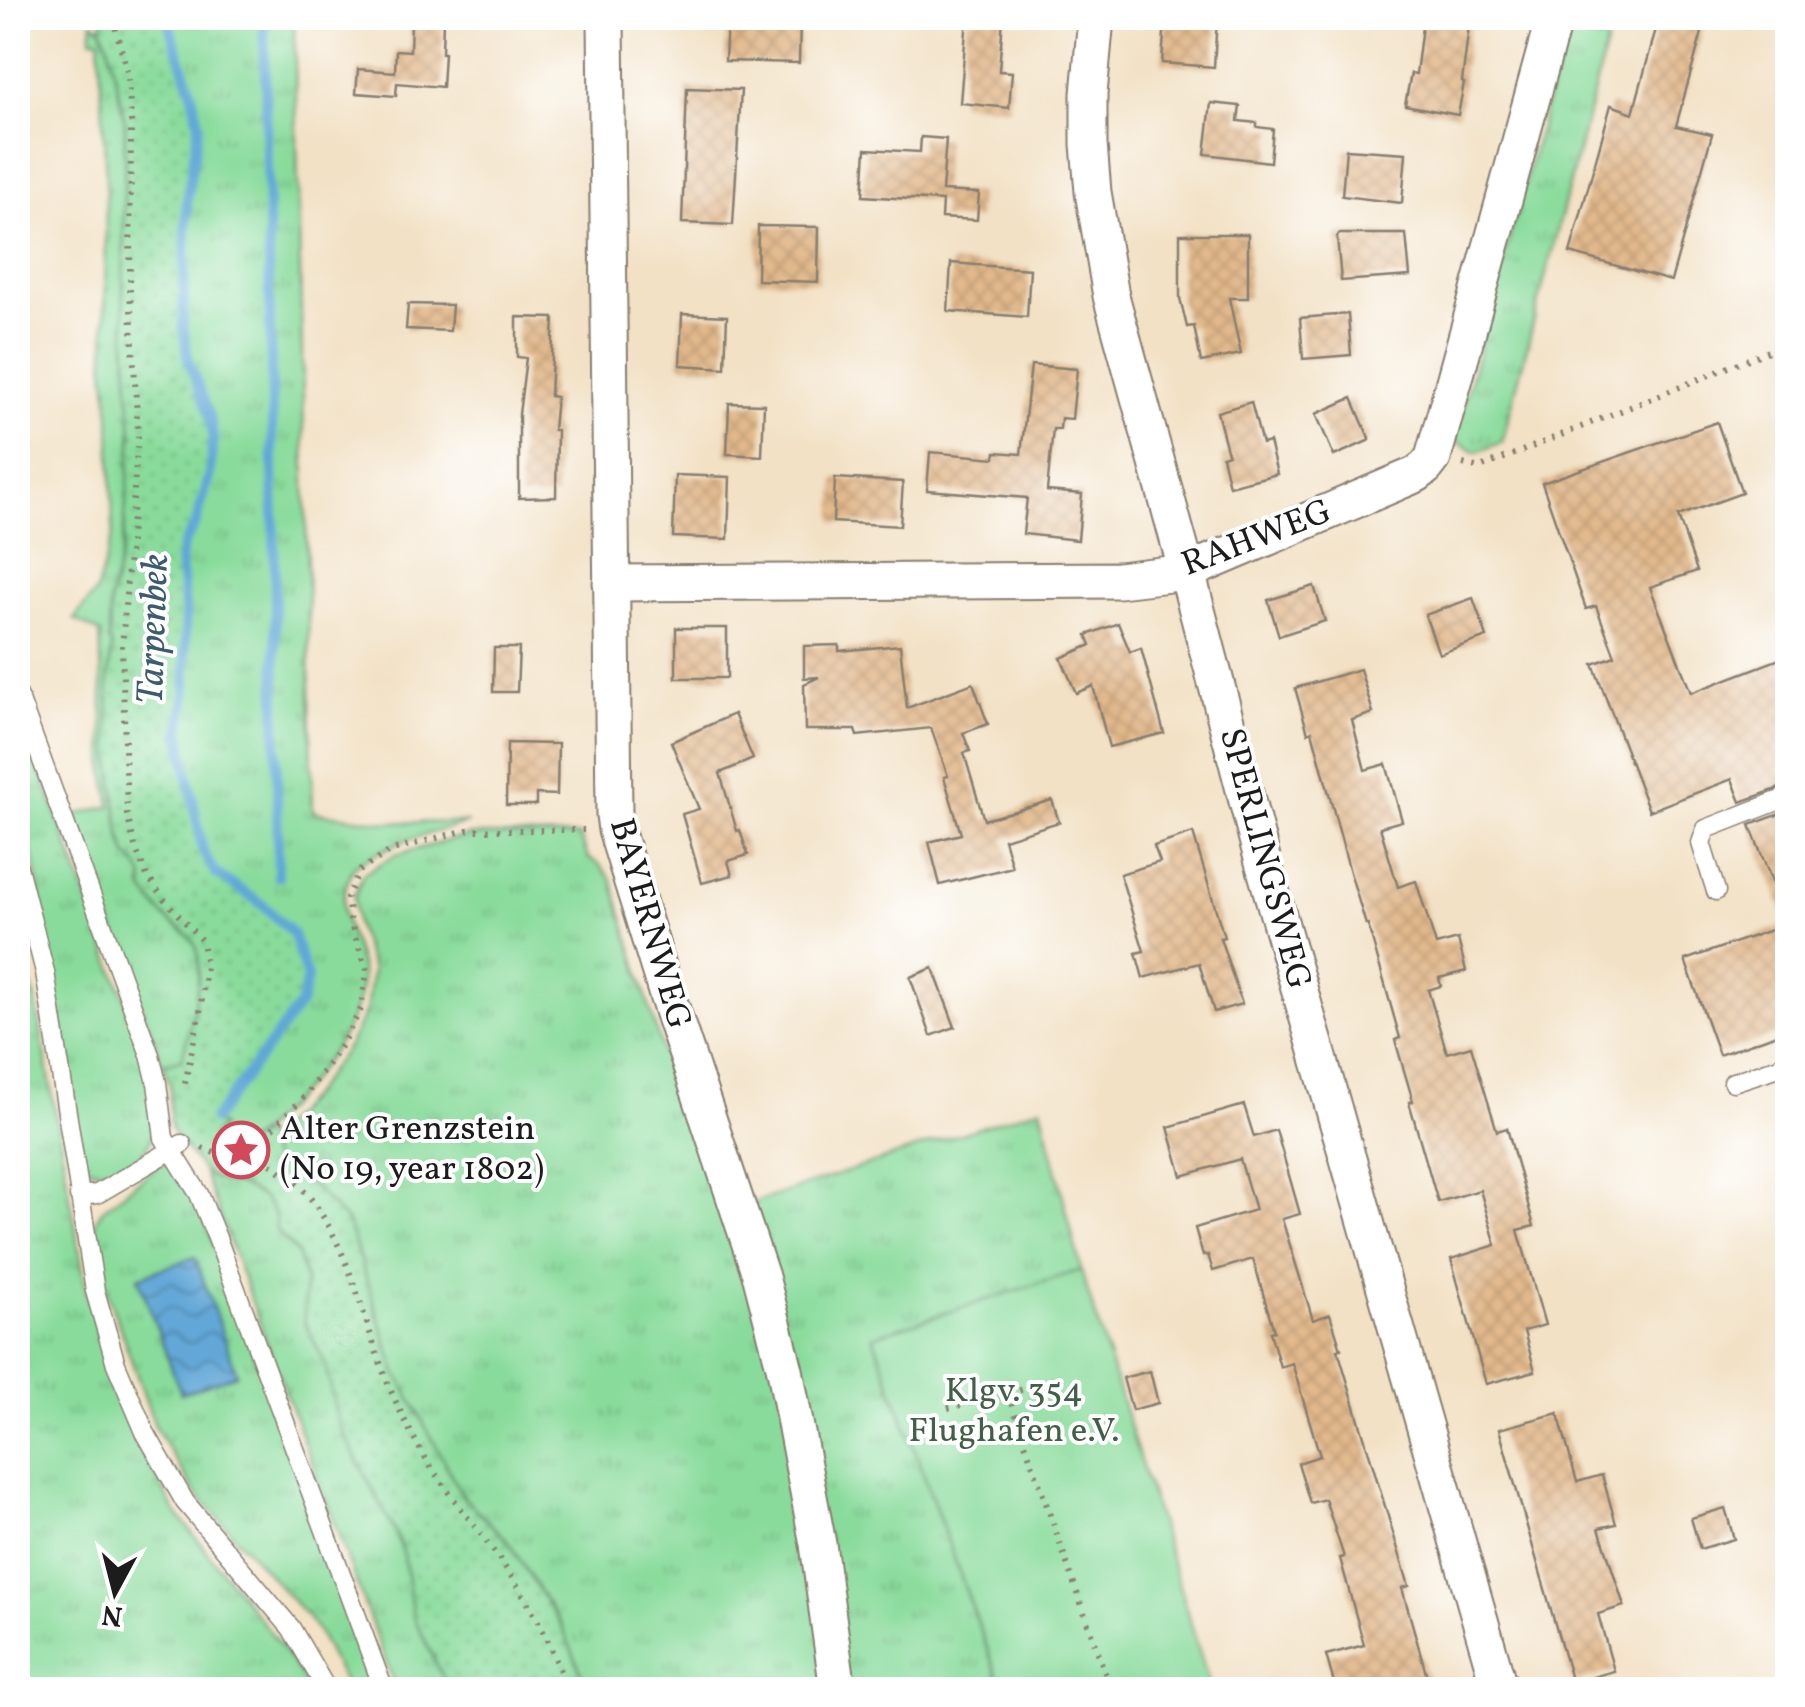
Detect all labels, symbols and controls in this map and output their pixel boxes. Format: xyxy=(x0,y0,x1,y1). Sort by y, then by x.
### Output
street label: RAHWEG xyxy=(1175,489,1339,589)
water label: Tarpenbek xyxy=(126,553,184,705)
street label: SPERLINGSWEG xyxy=(1206,723,1322,995)
street label: BAYERNWEG xyxy=(596,813,702,1035)
place label: Alter Grenzstein (No 19, year 1802) xyxy=(280,1106,544,1194)
place icon: Alter Grenzstein (No 19, year 1802) xyxy=(211,1120,271,1180)
park label: Klgv. 354 Flughafen e.V. xyxy=(908,1368,1120,1456)
north arrow xyxy=(65,1542,165,1642)
text: N xyxy=(100,1594,125,1635)

